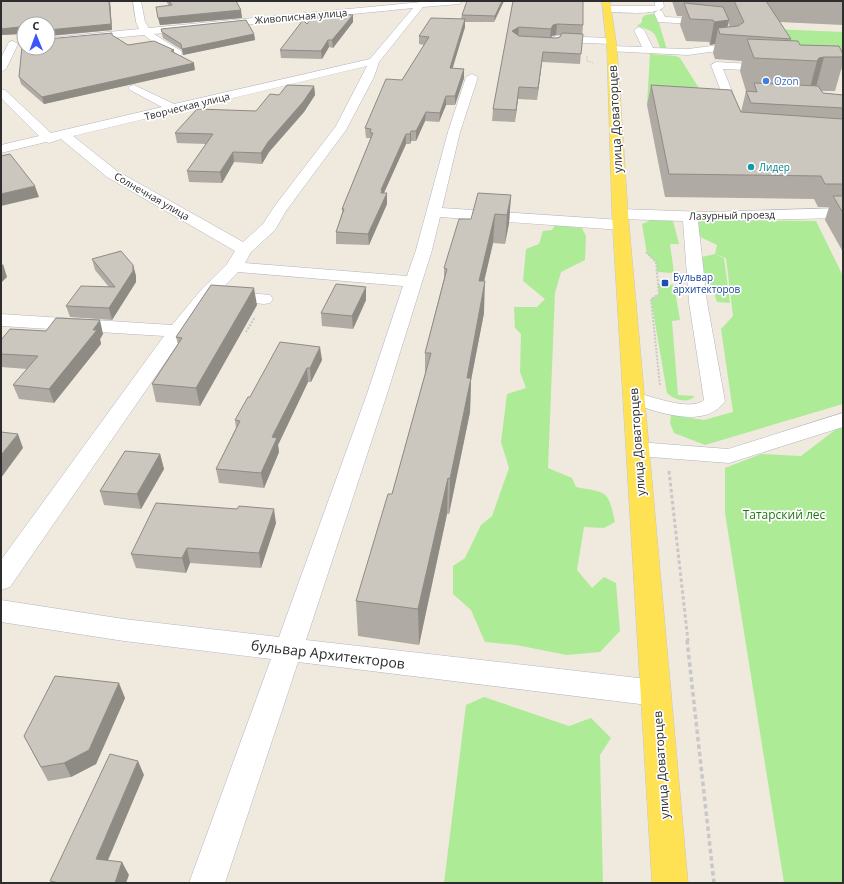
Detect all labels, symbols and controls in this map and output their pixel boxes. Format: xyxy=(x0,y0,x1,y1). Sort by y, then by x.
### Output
street label: Живописная улица xyxy=(254,5,348,27)
north arrow xyxy=(16,16,56,56)
text: С xyxy=(32,18,39,33)
street label: улица Доваторцев xyxy=(604,64,626,173)
place label: Ozon xyxy=(774,74,799,88)
marker: Ozon xyxy=(761,76,771,86)
street label: Творческая улица xyxy=(143,89,231,123)
place label: Лидер xyxy=(759,160,790,174)
marker: Лидер xyxy=(746,162,756,172)
street label: Солнечная улица xyxy=(112,169,192,223)
street label: Лазурный проезд xyxy=(689,207,775,223)
place label: Бульвар архитекторов xyxy=(673,270,741,296)
marker: Бульвар архитекторов xyxy=(660,278,670,288)
street label: улица Доваторцев xyxy=(625,387,649,497)
park label: Татарский лес xyxy=(743,506,826,523)
street label: бульвар Архитекторов xyxy=(250,635,406,673)
street label: улица Доваторцев xyxy=(649,710,673,820)

